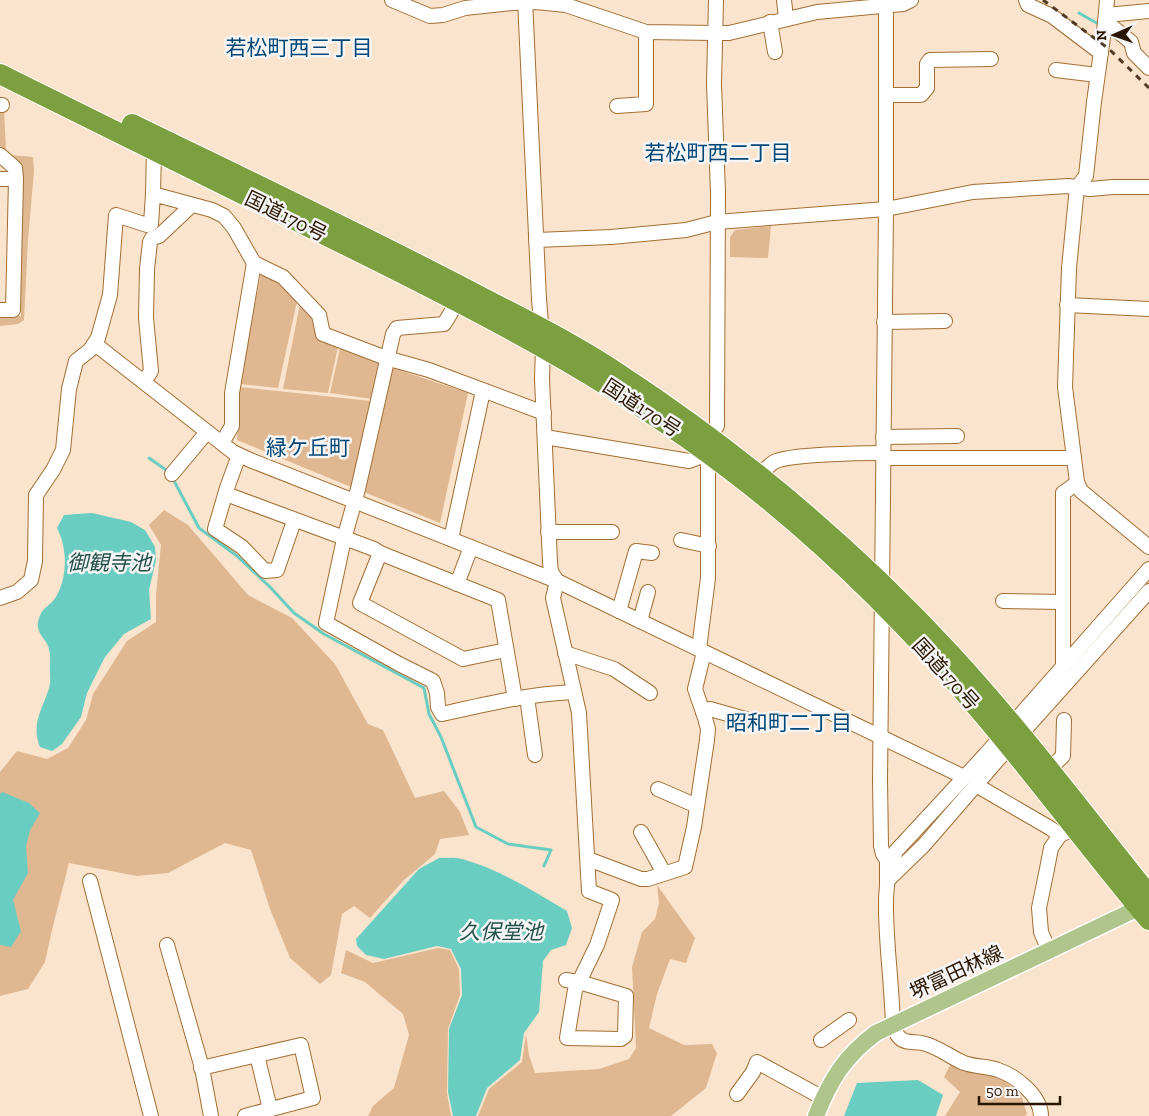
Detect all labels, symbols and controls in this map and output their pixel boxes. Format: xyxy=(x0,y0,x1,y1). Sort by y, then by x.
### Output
north arrow xyxy=(1089,10,1139,60)
text: N xyxy=(1093,29,1110,41)
district label: 若松町西三丁目 xyxy=(226,35,373,60)
district label: 若松町西二丁目 xyxy=(645,140,792,165)
street label: 国道170号 xyxy=(241,186,331,246)
street label: 国道170号 xyxy=(598,374,686,442)
district label: 緑ケ丘町 xyxy=(266,435,350,460)
water label: 御観寺池 xyxy=(67,550,153,575)
street label: 国道170号 xyxy=(908,633,984,715)
district label: 昭和町二丁目 xyxy=(726,710,852,735)
water label: 久保堂池 xyxy=(459,919,545,944)
street label: 堺富田林線 xyxy=(906,940,1006,1004)
scale bar xyxy=(979,1074,1060,1106)
text: 50 m xyxy=(986,1082,1019,1100)

